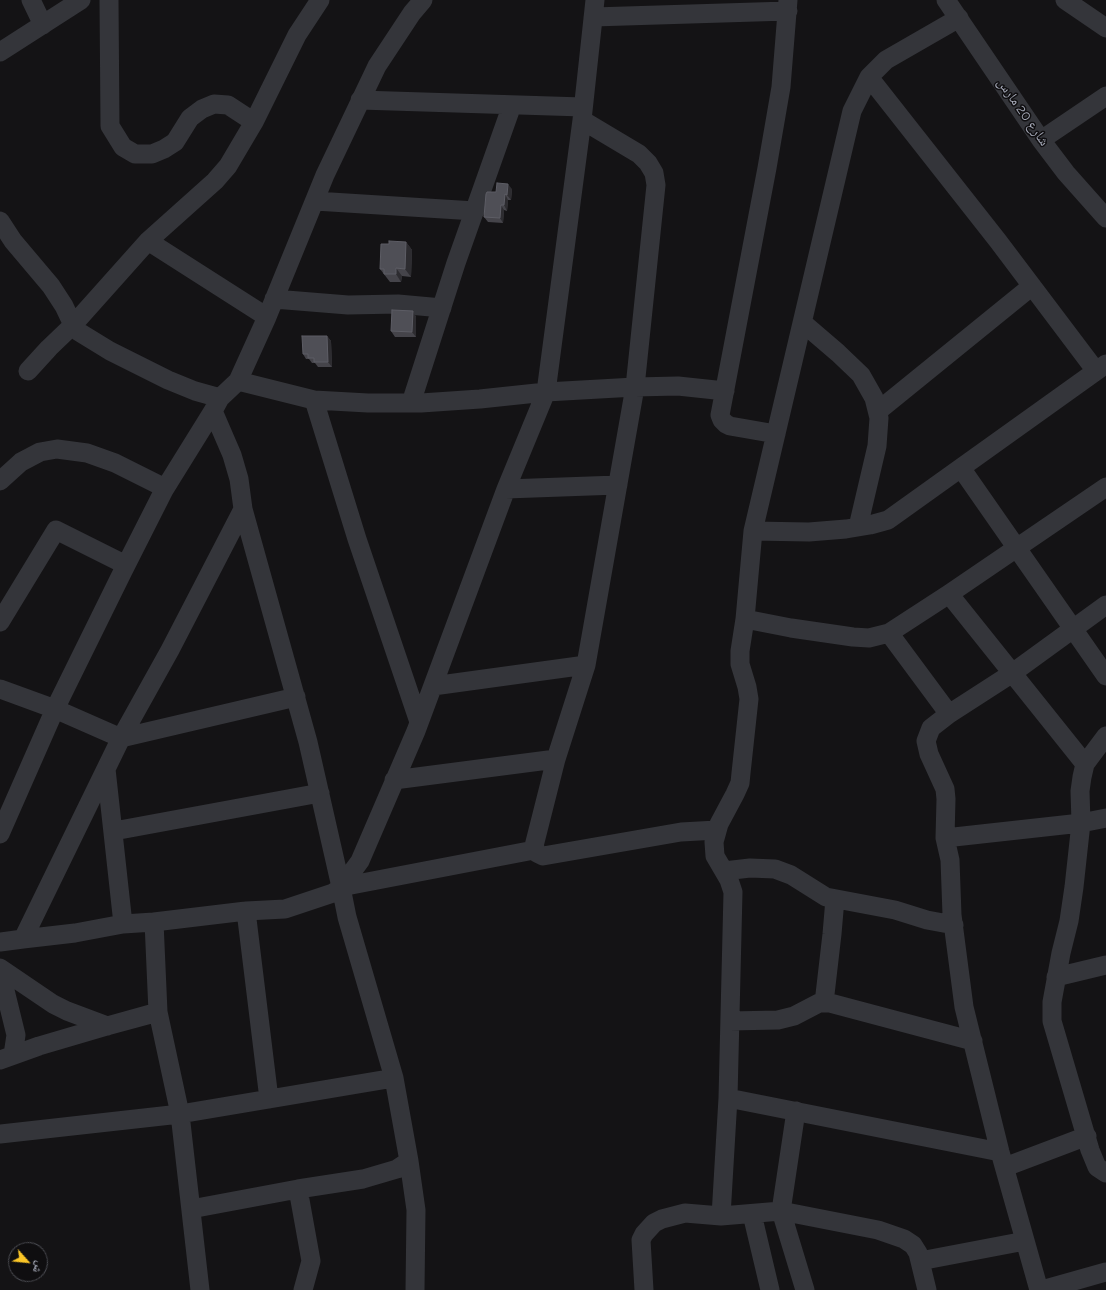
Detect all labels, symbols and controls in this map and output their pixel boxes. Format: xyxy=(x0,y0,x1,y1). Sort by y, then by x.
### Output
street label: شارع 20 مارس xyxy=(993,75,1053,149)
north arrow xyxy=(8,1242,48,1282)
text: ش xyxy=(30,1259,47,1275)

